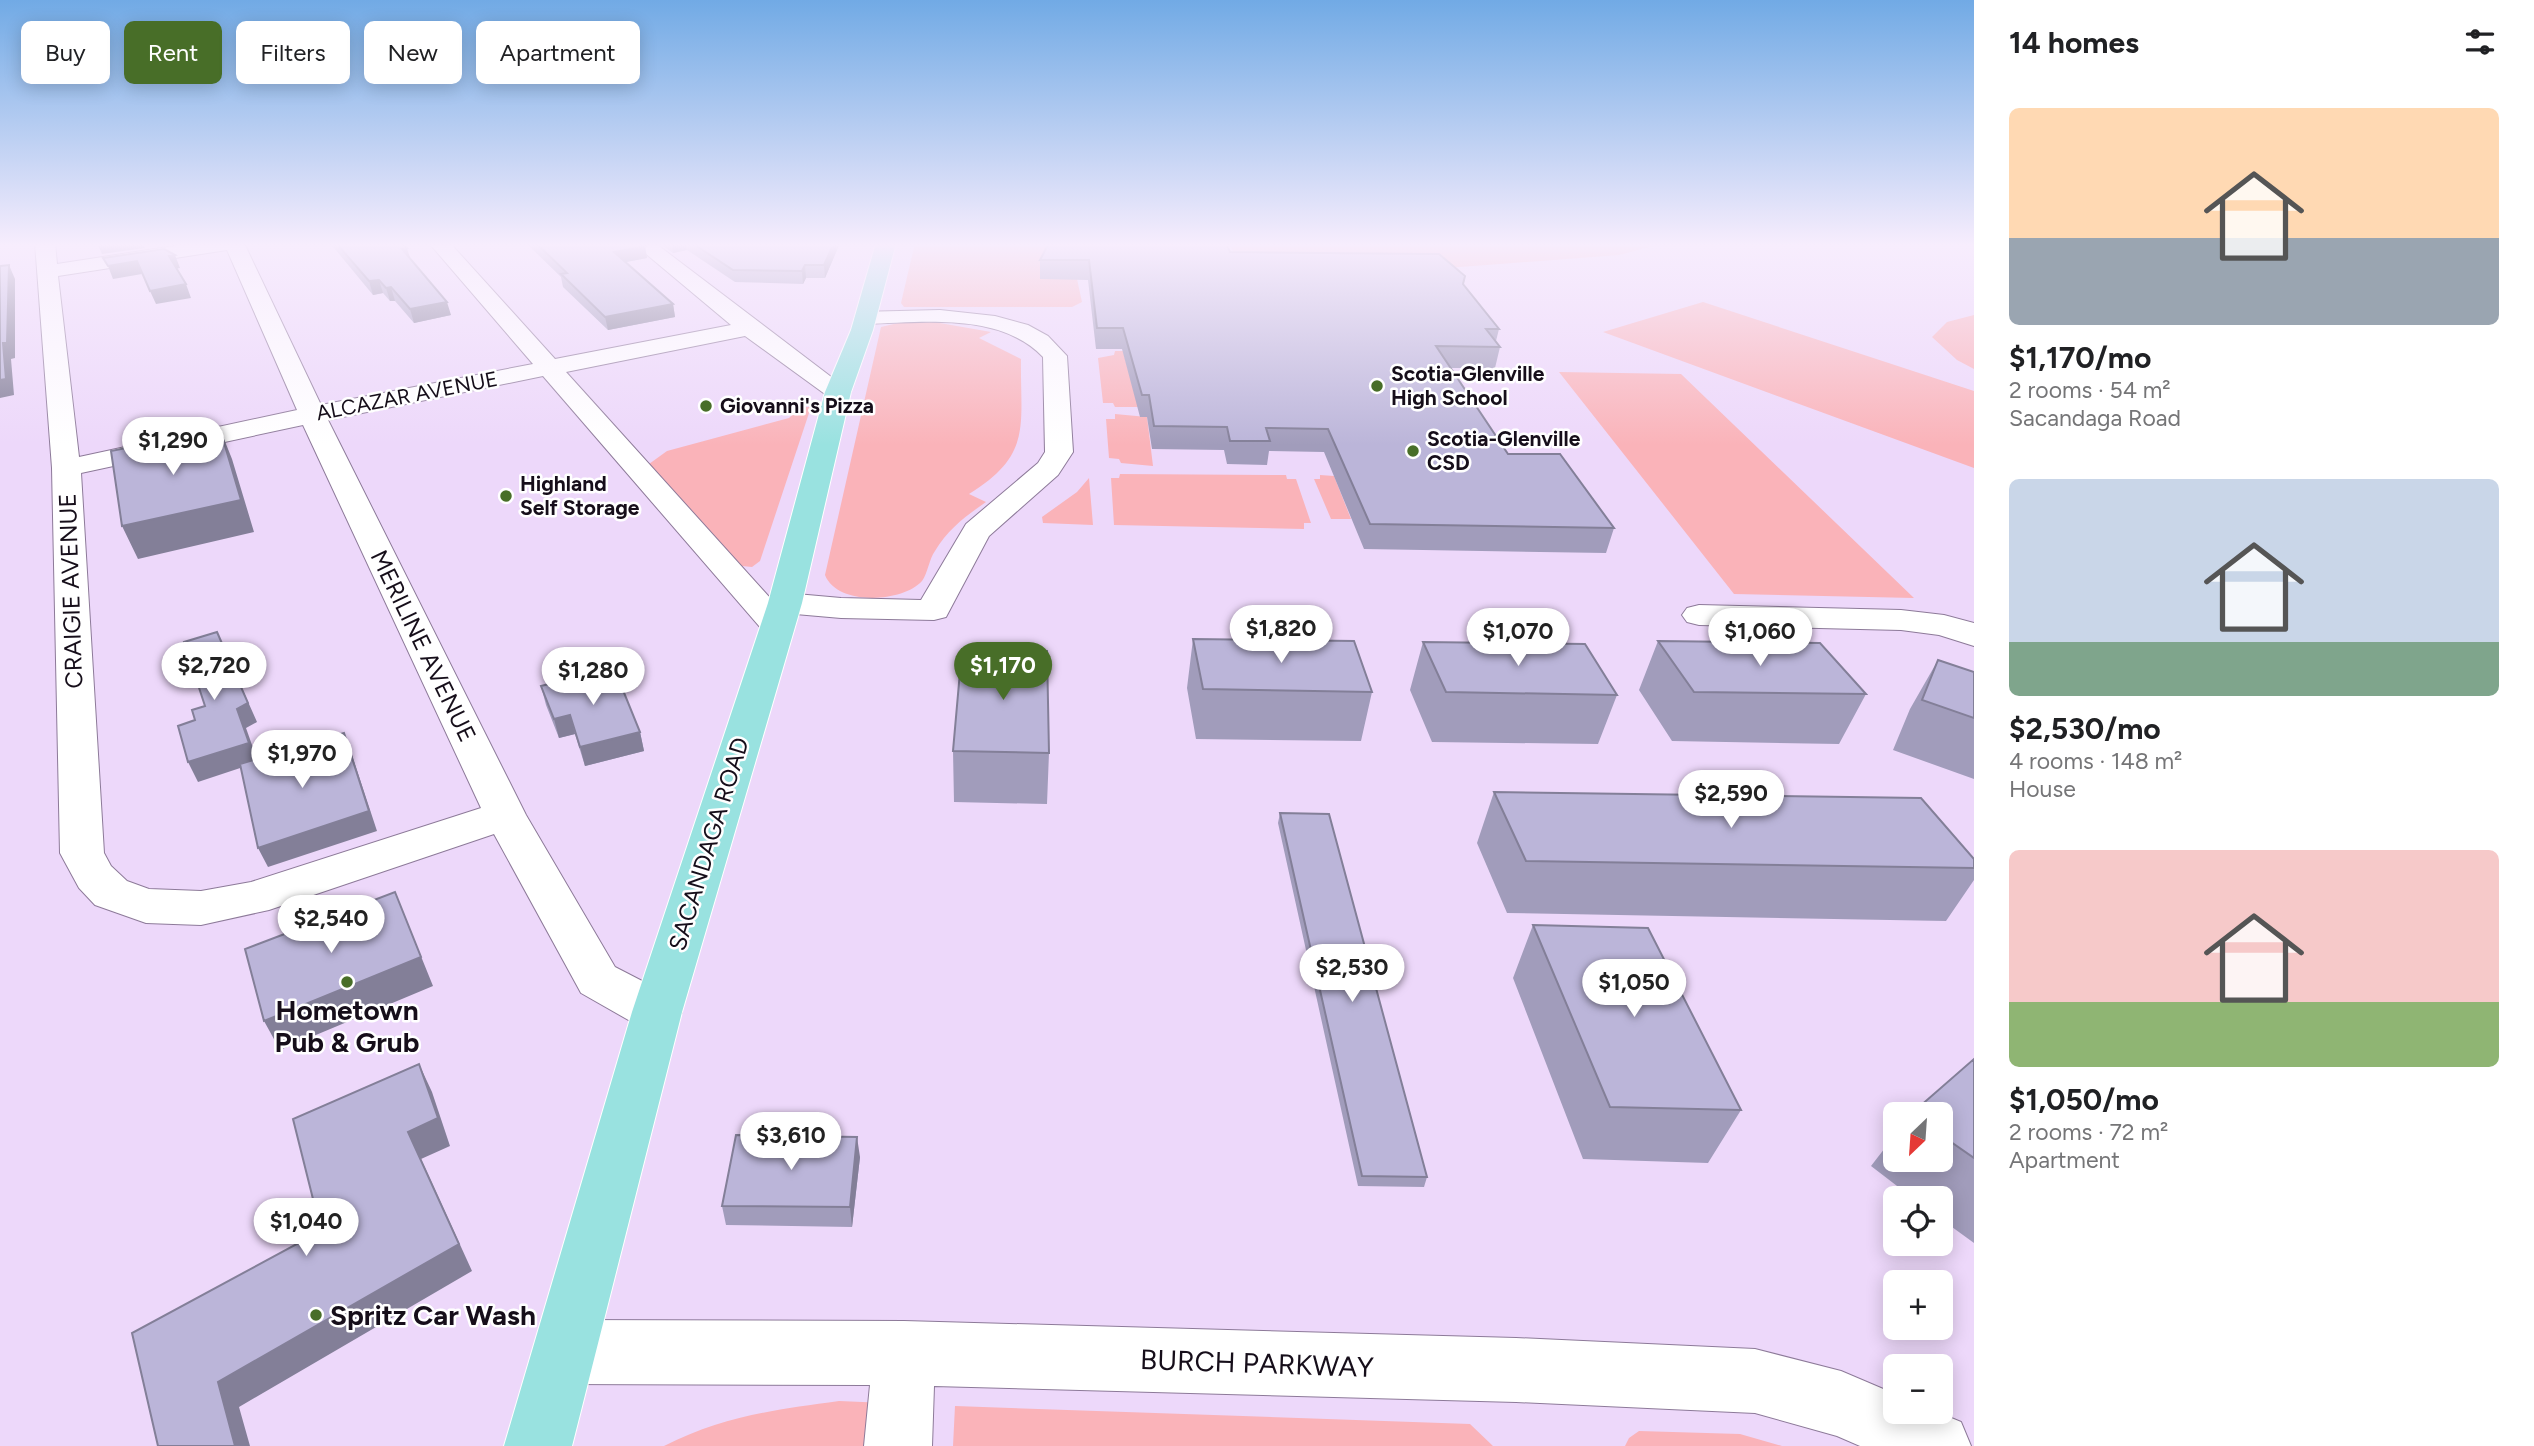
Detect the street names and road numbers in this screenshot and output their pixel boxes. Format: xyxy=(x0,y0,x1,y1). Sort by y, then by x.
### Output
street label: ALCAZAR AVENUE xyxy=(314,366,500,425)
street label: CRAIGIE AVENUE xyxy=(53,493,88,689)
street label: MERILINE AVENUE xyxy=(364,545,482,746)
street label: SACANDAGA ROAD xyxy=(662,734,755,954)
street label: BURCH PARKWAY xyxy=(1140,1342,1375,1384)

